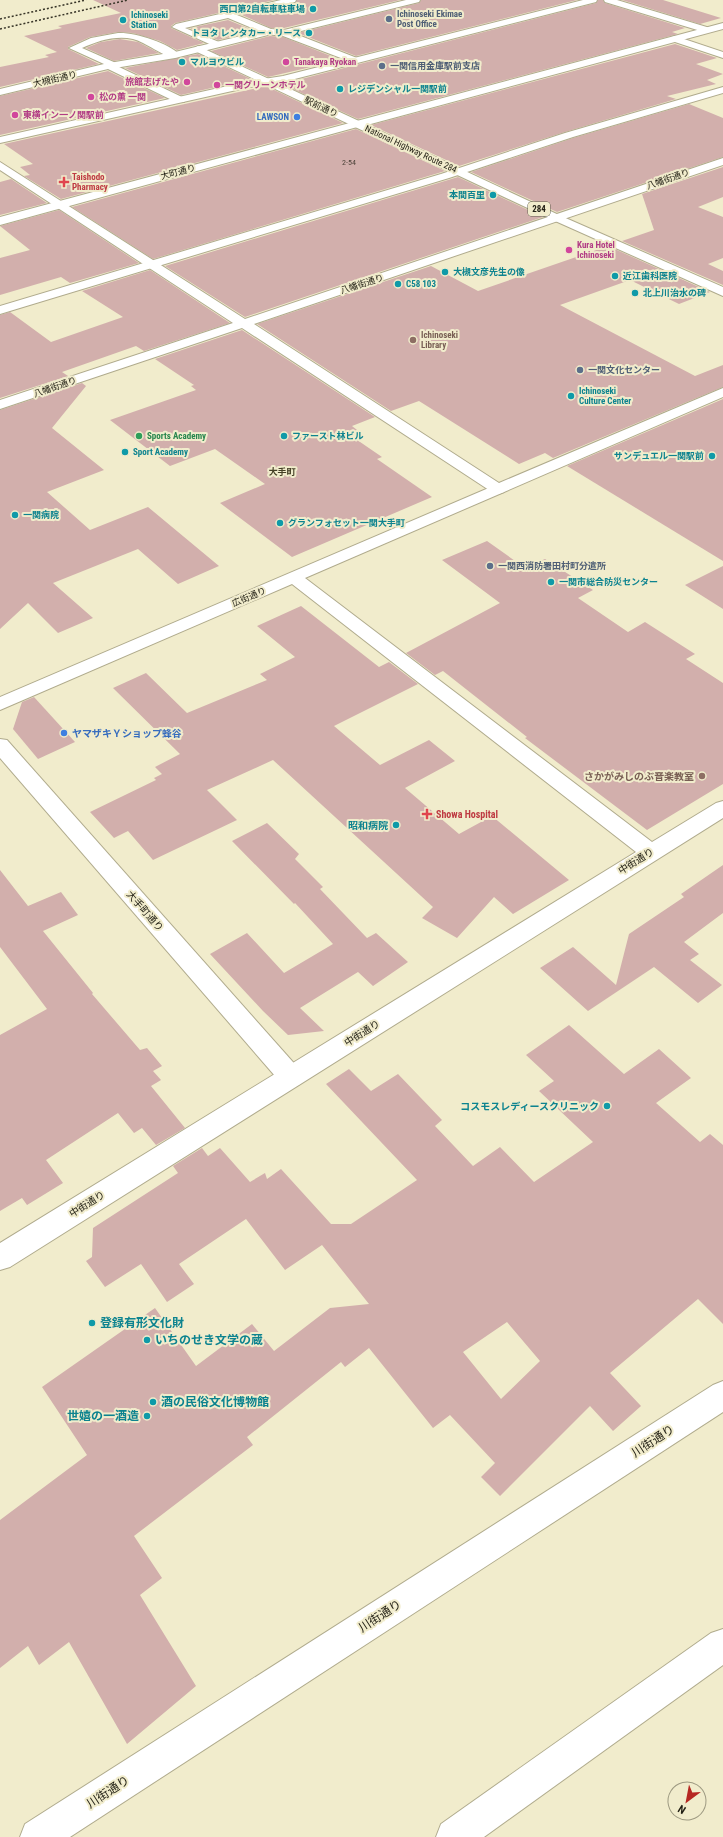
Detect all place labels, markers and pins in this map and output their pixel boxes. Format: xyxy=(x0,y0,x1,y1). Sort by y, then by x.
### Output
place label: 西口第2自転車駐車場 xyxy=(219,4,305,14)
marker: 西口第2自転車駐車場 xyxy=(308,4,318,14)
place label: Ichinoseki Ekimae Post Office xyxy=(397,9,463,29)
place label: Ichinoseki Station xyxy=(131,10,168,30)
marker: Ichinoseki Ekimae Post Office xyxy=(384,14,394,24)
marker: Ichinoseki Station xyxy=(118,15,128,25)
place label: トヨタ レンタカー・リース xyxy=(191,28,301,38)
marker: トヨタ レンタカー・リース xyxy=(304,28,314,38)
marker: マルヨウビル xyxy=(177,57,187,67)
place label: マルヨウビル xyxy=(190,57,244,67)
marker: Tanakaya Ryokan xyxy=(281,57,291,67)
place label: Tanakaya Ryokan xyxy=(294,57,356,67)
marker: 一関信用金庫駅前支店 xyxy=(377,61,387,71)
place label: 一関信用金庫駅前支店 xyxy=(390,61,480,71)
place label: 旅館志げたや xyxy=(125,77,179,87)
marker: 旅館志げたや xyxy=(182,77,192,87)
marker: 一関グリーンホテル xyxy=(212,80,222,90)
place label: 一関グリーンホテル xyxy=(225,80,306,90)
place label: レジデンシャル一関駅前 xyxy=(348,83,447,94)
marker: レジデンシャル一関駅前 xyxy=(335,84,345,94)
marker: 松の薫 一関 xyxy=(86,92,96,102)
place label: 松の薫 一関 xyxy=(99,92,146,102)
place label: 東横イン一ノ関駅前 xyxy=(23,109,104,120)
marker: 東横イン一ノ関駅前 xyxy=(10,110,20,120)
place label: LAWSON xyxy=(257,112,289,122)
marker: LAWSON xyxy=(292,112,302,122)
place label: Taishodo Pharmacy xyxy=(72,172,108,192)
marker: Taishodo Pharmacy xyxy=(59,177,69,187)
place label: 本間百里 xyxy=(449,190,485,200)
marker: 本間百里 xyxy=(488,190,498,200)
place label: Kura Hotel Ichinoseki xyxy=(577,240,615,260)
marker: Kura Hotel Ichinoseki xyxy=(564,245,574,255)
marker: 大槻文彦先生の像 xyxy=(440,267,450,277)
place label: 大槻文彦先生の像 xyxy=(453,267,525,277)
marker: 近江歯科医院 xyxy=(610,271,620,281)
place label: 近江歯科医院 xyxy=(622,271,677,281)
marker: C58 103 xyxy=(393,279,403,289)
place label: C58 103 xyxy=(406,279,436,289)
marker: 北上川治水の碑 xyxy=(630,288,640,298)
place label: 北上川治水の碑 xyxy=(643,288,706,298)
place label: Ichinoseki Library xyxy=(421,330,458,350)
marker: Ichinoseki Library xyxy=(408,335,418,345)
marker: 一関文化センター xyxy=(575,365,585,375)
place label: 一関文化センター xyxy=(588,365,660,375)
place label: Ichinoseki Culture Center xyxy=(579,386,631,406)
marker: Ichinoseki Culture Center xyxy=(566,391,576,401)
marker: Sports Academy xyxy=(134,431,144,441)
place label: Sports Academy xyxy=(147,431,206,441)
marker: ファースト林ビル xyxy=(279,431,289,441)
place label: ファースト林ビル xyxy=(292,431,364,441)
marker: Sport Academy xyxy=(120,447,130,457)
place label: Sport Academy xyxy=(133,447,188,457)
place label: サンデュエル一関駅前 xyxy=(614,450,704,461)
marker: サンデュエル一関駅前 xyxy=(707,451,717,461)
marker: 一関病院 xyxy=(10,510,20,520)
place label: 一関病院 xyxy=(23,510,59,520)
marker: グランフォセット一関大手町 xyxy=(275,518,285,528)
place label: グランフォセット一関大手町 xyxy=(288,518,405,528)
place label: 一関西消防署田村町分遣所 xyxy=(498,560,606,571)
marker: 一関西消防署田村町分遣所 xyxy=(485,561,495,571)
marker: 一関市総合防災センター xyxy=(546,577,556,587)
place label: 一関市総合防災センター xyxy=(559,577,658,587)
marker: ヤマザキＹショップ蜂谷 xyxy=(59,728,69,738)
place label: ヤマザキＹショップ蜂谷 xyxy=(72,728,182,739)
place label: さかがみしのぶ音楽教室 xyxy=(584,771,694,782)
marker: さかがみしのぶ音楽教室 xyxy=(697,771,707,781)
marker: Showa Hospital xyxy=(421,808,433,820)
place label: Showa Hospital xyxy=(436,809,498,820)
place label: 昭和病院 xyxy=(348,820,388,831)
marker: 昭和病院 xyxy=(391,820,401,830)
place label: コスモスレディースクリニック xyxy=(460,1101,599,1112)
marker: コスモスレディースクリニック xyxy=(602,1101,612,1111)
place label: 登録有形文化財 xyxy=(100,1316,184,1330)
marker: 登録有形文化財 xyxy=(87,1318,97,1328)
place label: いちのせき文学の蔵 xyxy=(155,1333,263,1347)
marker: いちのせき文学の蔵 xyxy=(142,1335,152,1345)
place label: 酒の民俗文化博物館 xyxy=(161,1395,269,1409)
marker: 酒の民俗文化博物館 xyxy=(148,1397,158,1407)
place label: 世嬉の一酒造 xyxy=(67,1409,139,1423)
marker: 世嬉の一酒造 xyxy=(142,1411,152,1421)

